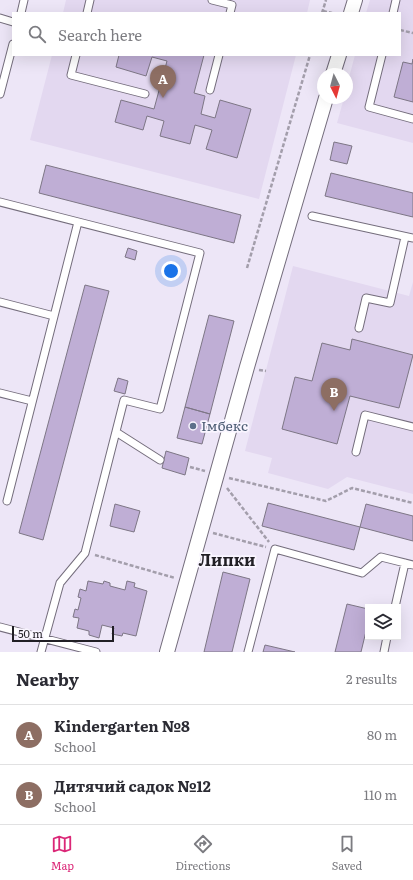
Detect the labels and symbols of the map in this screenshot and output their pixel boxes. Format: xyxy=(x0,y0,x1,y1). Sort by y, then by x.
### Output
pin: A xyxy=(150,65,176,98)
north arrow xyxy=(317,68,353,104)
your location xyxy=(161,261,181,281)
pin: B xyxy=(321,378,347,411)
place label: Імбекс xyxy=(201,415,248,435)
marker: Імбекс xyxy=(188,421,198,431)
district label: Липки xyxy=(199,547,255,571)
scale bar xyxy=(12,624,114,643)

